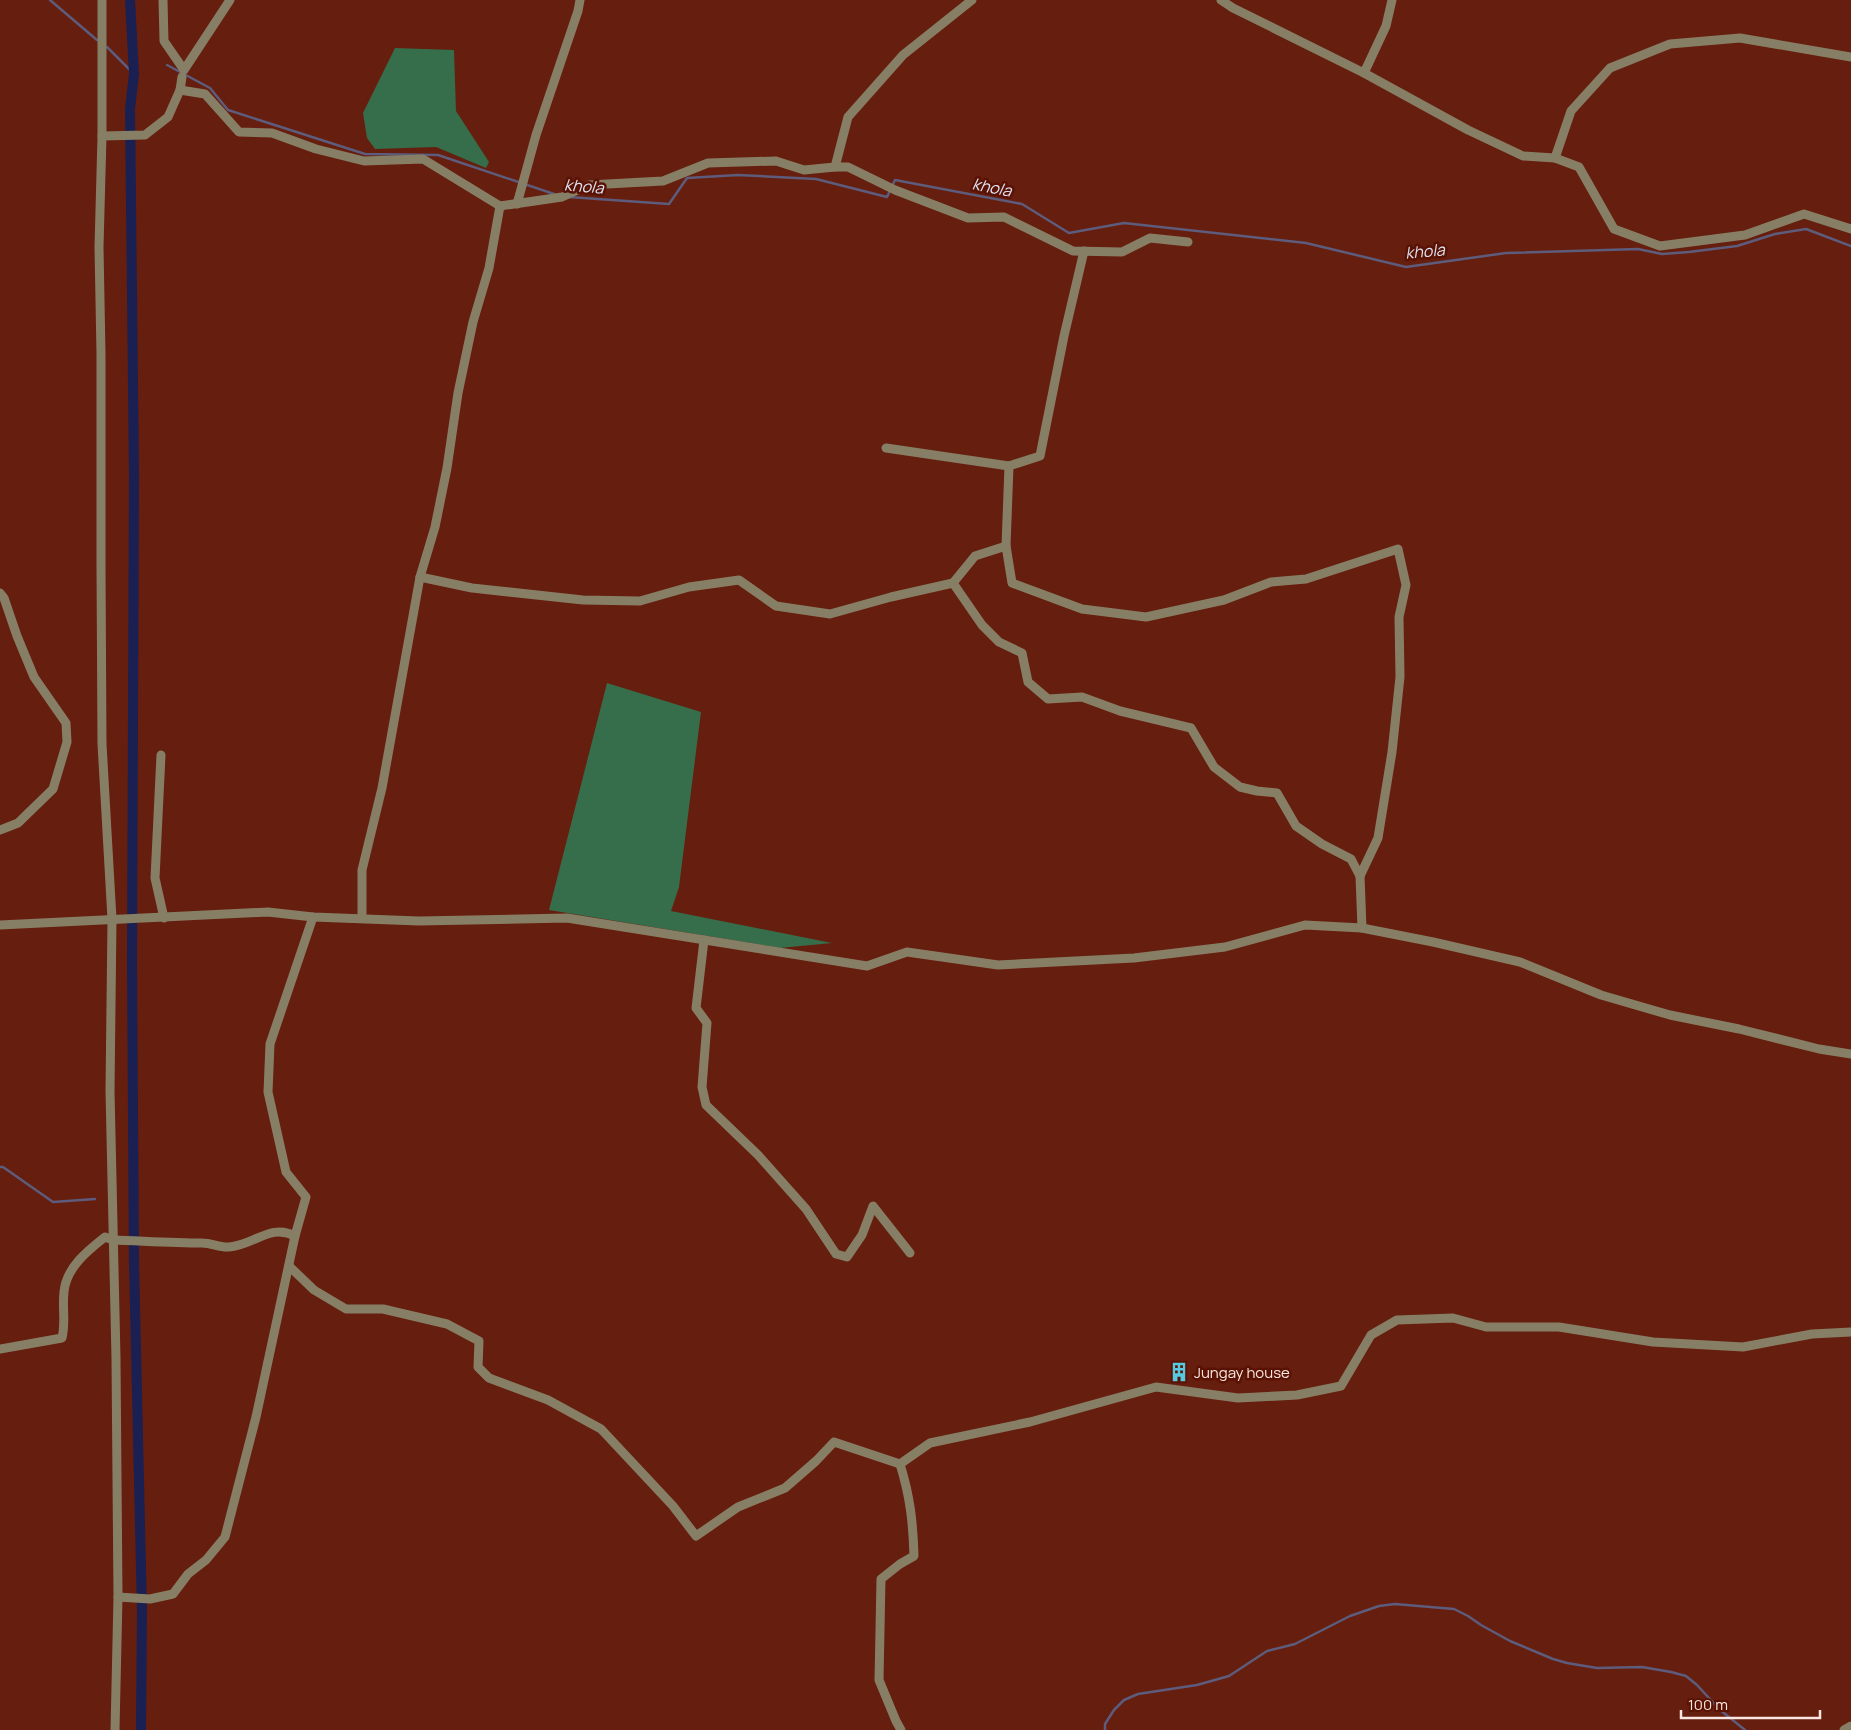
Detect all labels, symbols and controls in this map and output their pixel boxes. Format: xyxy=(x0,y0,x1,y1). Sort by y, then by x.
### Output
water label: khola xyxy=(970,172,1015,202)
water label: khola xyxy=(563,173,606,199)
water label: khola xyxy=(1404,238,1447,264)
building icon: Jungay house xyxy=(1168,1361,1190,1383)
place label: Jungay house xyxy=(1194,1362,1290,1383)
scale bar xyxy=(1681,1688,1820,1720)
text: 100 m xyxy=(1688,1694,1728,1715)

